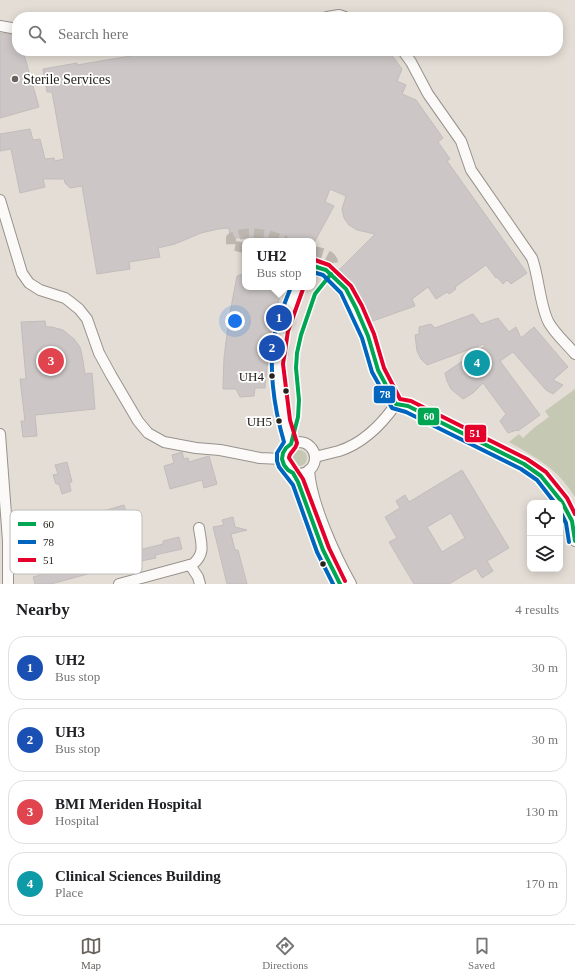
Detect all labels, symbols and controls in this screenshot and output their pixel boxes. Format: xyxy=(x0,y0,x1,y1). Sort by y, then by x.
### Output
search box xyxy=(12,12,563,56)
icon: search xyxy=(26,23,48,45)
text: Search here xyxy=(58,26,128,42)
place label: Sterile Services xyxy=(23,72,110,87)
marker: Sterile Services xyxy=(10,74,20,84)
popup xyxy=(242,238,316,290)
text: UH2 xyxy=(256,248,286,264)
text: Bus stop xyxy=(256,265,302,280)
pin: 1 xyxy=(266,303,292,333)
your location xyxy=(225,311,245,331)
pin: 2 xyxy=(259,333,285,363)
pin: 3 xyxy=(38,346,64,376)
pin: 4 xyxy=(464,348,490,378)
place label: UH4 xyxy=(239,369,264,384)
marker: UH4 xyxy=(267,371,277,381)
line badge: 78 xyxy=(373,385,396,404)
unlabelled marker xyxy=(281,386,291,396)
text: 78 xyxy=(380,388,391,400)
line badge: 60 xyxy=(417,407,440,426)
text: 60 xyxy=(424,410,435,422)
place label: UH5 xyxy=(247,414,272,429)
marker: UH5 xyxy=(274,416,284,426)
line badge: 51 xyxy=(464,424,487,443)
text: 51 xyxy=(470,427,481,439)
map controls xyxy=(527,500,563,572)
button: locate xyxy=(527,500,563,536)
legend xyxy=(10,510,142,574)
text: 60 xyxy=(43,518,55,530)
text: 78 xyxy=(43,536,55,548)
button: layers xyxy=(527,536,563,572)
text: 51 xyxy=(43,554,54,566)
unlabelled marker xyxy=(318,559,328,569)
text: Nearby xyxy=(16,600,70,619)
text: 4 results xyxy=(515,602,559,617)
text: UH2 xyxy=(55,652,85,668)
text: 1 xyxy=(27,660,33,675)
text: 30 m xyxy=(532,660,558,675)
text: Bus stop xyxy=(55,669,100,684)
text: UH3 xyxy=(55,724,85,740)
text: 2 xyxy=(27,732,33,747)
text: 30 m xyxy=(532,732,558,747)
text: Bus stop xyxy=(55,741,100,756)
text: BMI Meriden Hospital xyxy=(55,796,202,812)
text: 3 xyxy=(27,804,33,819)
text: 130 m xyxy=(525,804,558,819)
text: Hospital xyxy=(55,813,99,828)
text: Clinical Sciences Building xyxy=(55,868,221,884)
text: 4 xyxy=(27,876,33,891)
text: 170 m xyxy=(525,876,558,891)
text: Place xyxy=(55,885,83,900)
tab: Map xyxy=(80,935,102,971)
tab: Directions xyxy=(262,935,308,971)
tab: Saved xyxy=(468,935,495,971)

